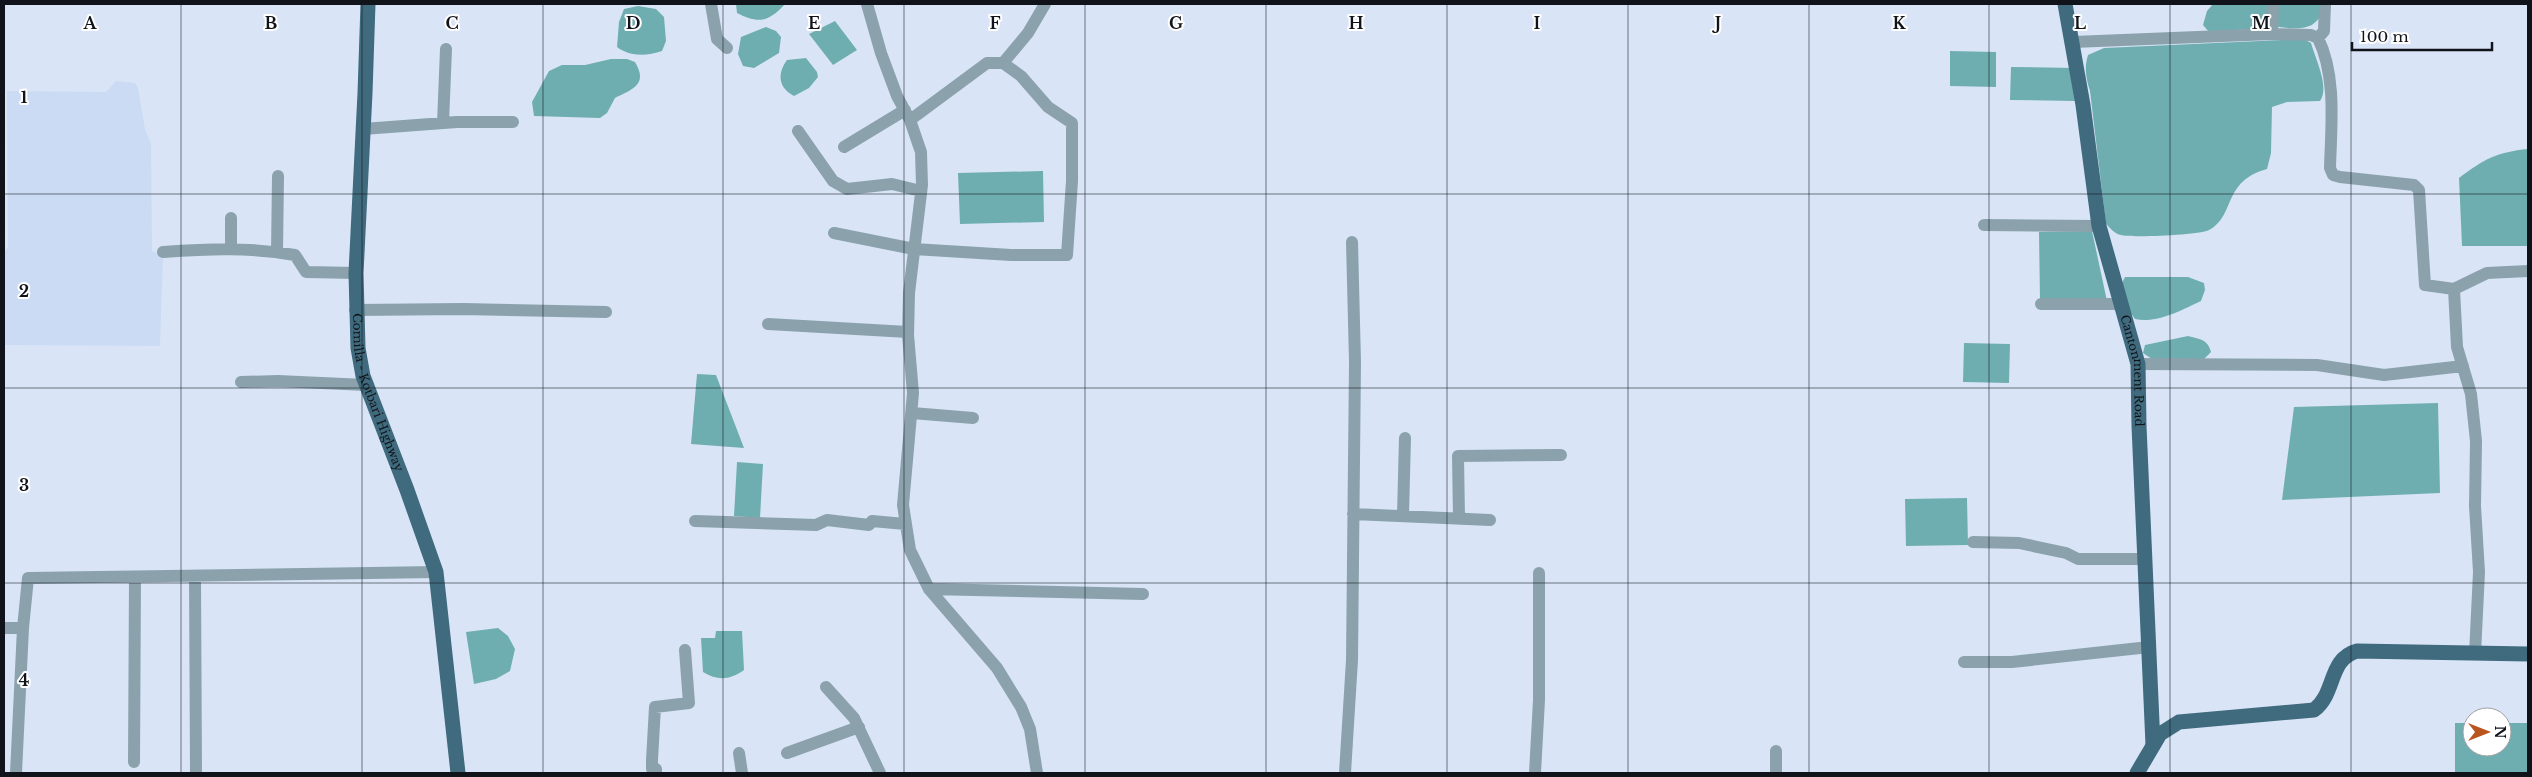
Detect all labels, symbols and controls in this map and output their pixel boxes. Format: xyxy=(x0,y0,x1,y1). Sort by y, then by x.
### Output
text: A xyxy=(83,13,98,33)
text: B xyxy=(265,13,278,33)
text: C xyxy=(445,13,459,33)
text: D xyxy=(626,13,640,33)
text: E xyxy=(808,13,820,33)
text: F xyxy=(989,13,1001,33)
text: G xyxy=(1169,13,1183,33)
text: H xyxy=(1348,13,1364,33)
text: I xyxy=(1534,13,1541,33)
text: J xyxy=(1712,13,1721,33)
text: K xyxy=(1892,13,1906,33)
text: L xyxy=(2074,13,2086,33)
text: M xyxy=(2252,13,2270,33)
scale bar xyxy=(2352,20,2492,52)
text: 100 m xyxy=(2360,27,2409,46)
text: 1 xyxy=(21,87,28,107)
text: 2 xyxy=(19,281,29,301)
street label: Comilla - Kotbari Highway xyxy=(350,313,407,474)
street label: Cantonment Road xyxy=(2117,313,2147,427)
text: 3 xyxy=(19,475,29,495)
text: 4 xyxy=(19,670,29,690)
north arrow xyxy=(2462,707,2512,757)
text: N xyxy=(2491,725,2509,739)

